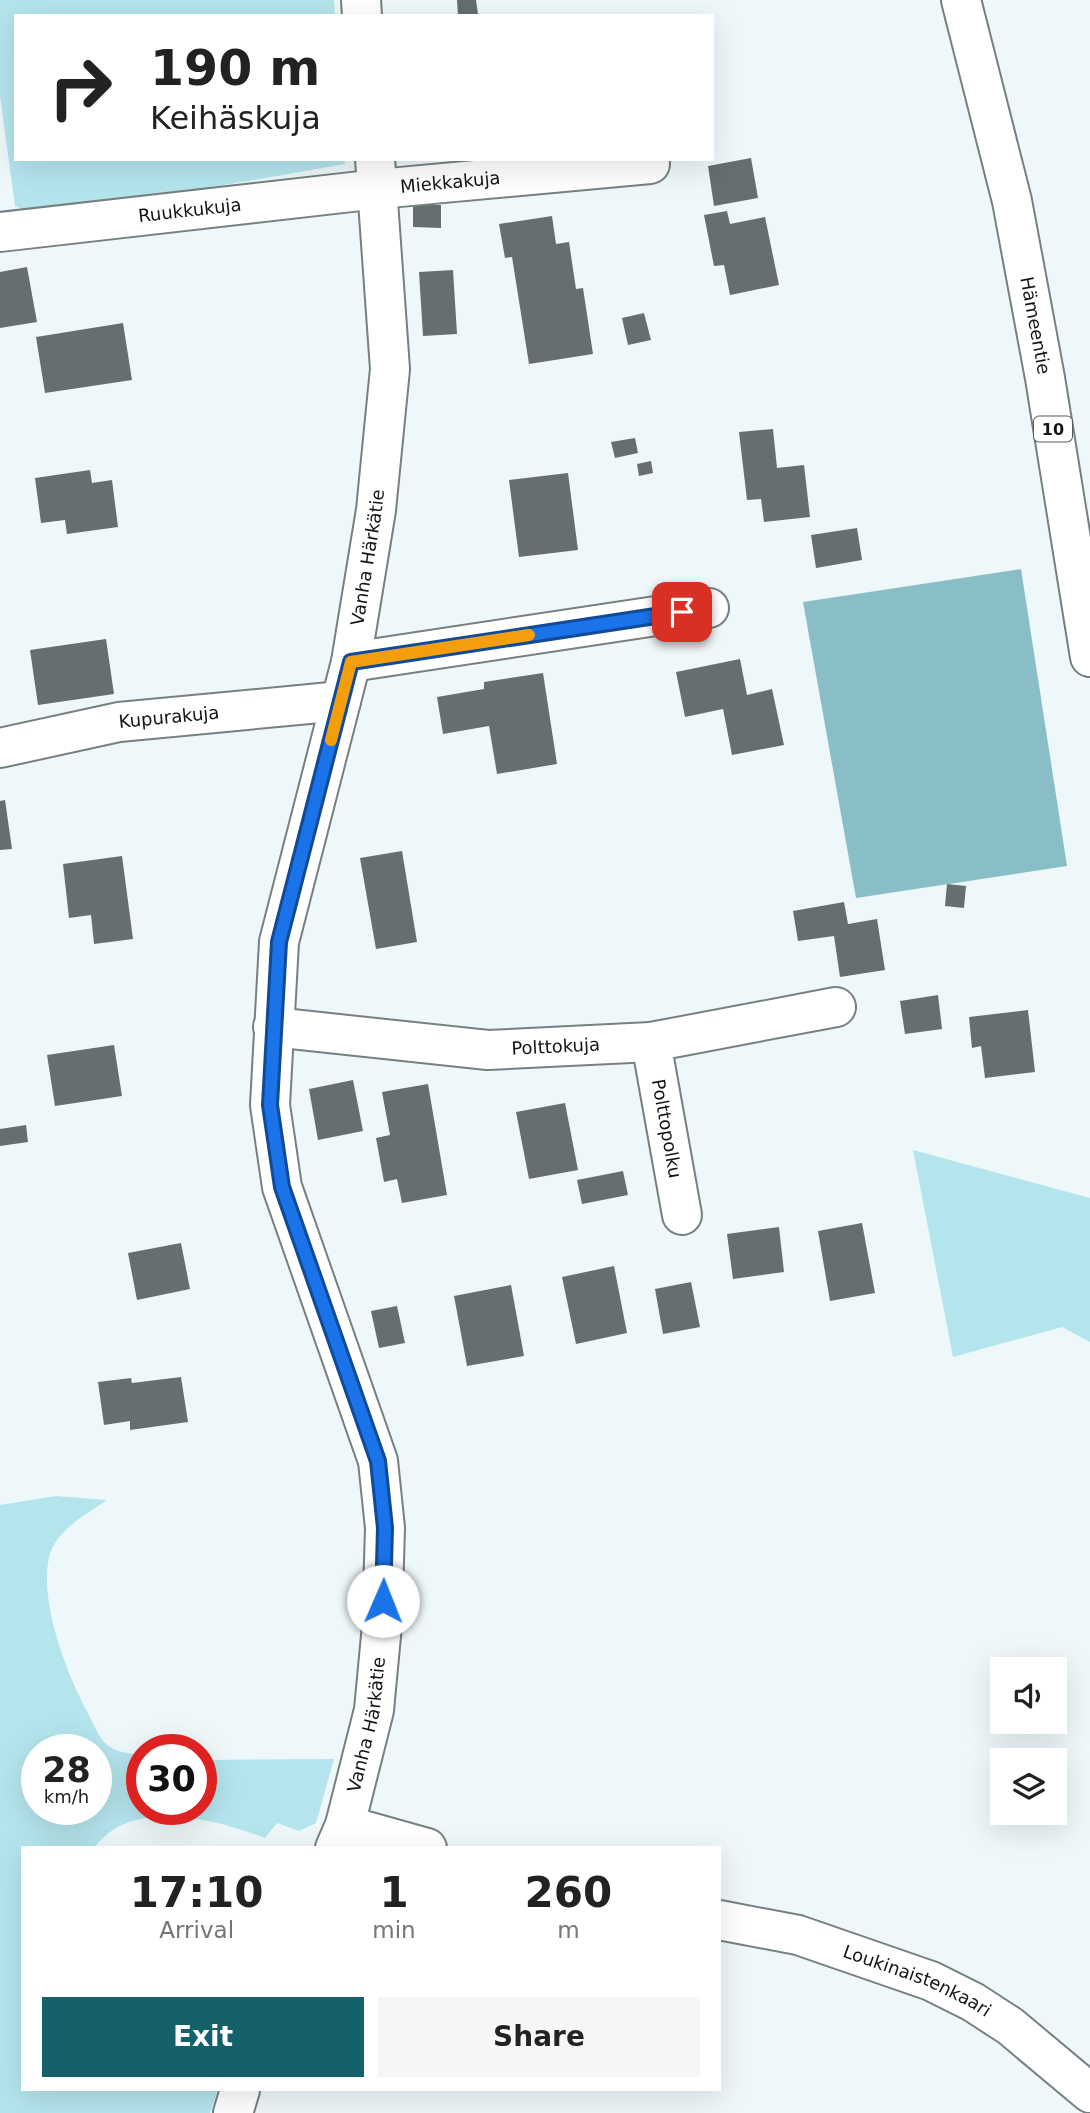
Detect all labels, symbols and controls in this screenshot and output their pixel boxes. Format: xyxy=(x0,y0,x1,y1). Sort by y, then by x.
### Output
text: 190 m xyxy=(150,40,320,97)
icon: right xyxy=(35,42,126,133)
text: Keihäskuja xyxy=(150,99,321,137)
street label: Miekkakuja xyxy=(399,167,501,197)
street label: Ruukkukuja xyxy=(137,194,242,226)
street label: Hämeentie xyxy=(1016,275,1055,376)
road number: 10 xyxy=(1034,416,1072,442)
street label: Vanha Härkätie xyxy=(346,488,388,627)
pin xyxy=(652,582,712,642)
icon: arrive xyxy=(663,593,701,631)
street label: Kupurakuja xyxy=(118,702,220,732)
street label: Polttokuja xyxy=(511,1034,600,1059)
street label: Polttopolku xyxy=(648,1077,686,1180)
position arrow xyxy=(346,1564,420,1638)
street label: Vanha Härkätie xyxy=(343,1656,389,1794)
map controls xyxy=(990,1657,1067,1825)
button: sound xyxy=(990,1657,1067,1734)
speed limit sign: 30 xyxy=(126,1734,217,1825)
button: layers xyxy=(990,1748,1067,1825)
text: 28 xyxy=(42,1750,91,1790)
text: km/h xyxy=(44,1786,89,1807)
text: 17:10 xyxy=(130,1868,264,1917)
text: 1 xyxy=(379,1868,409,1917)
text: 260 xyxy=(525,1868,612,1917)
text: Arrival xyxy=(159,1917,234,1943)
text: min xyxy=(372,1917,416,1943)
text: m xyxy=(557,1917,580,1943)
street label: Loukinaistenkaari xyxy=(840,1940,995,2021)
button: Exit xyxy=(42,1997,364,2077)
button: Share xyxy=(378,1997,700,2077)

